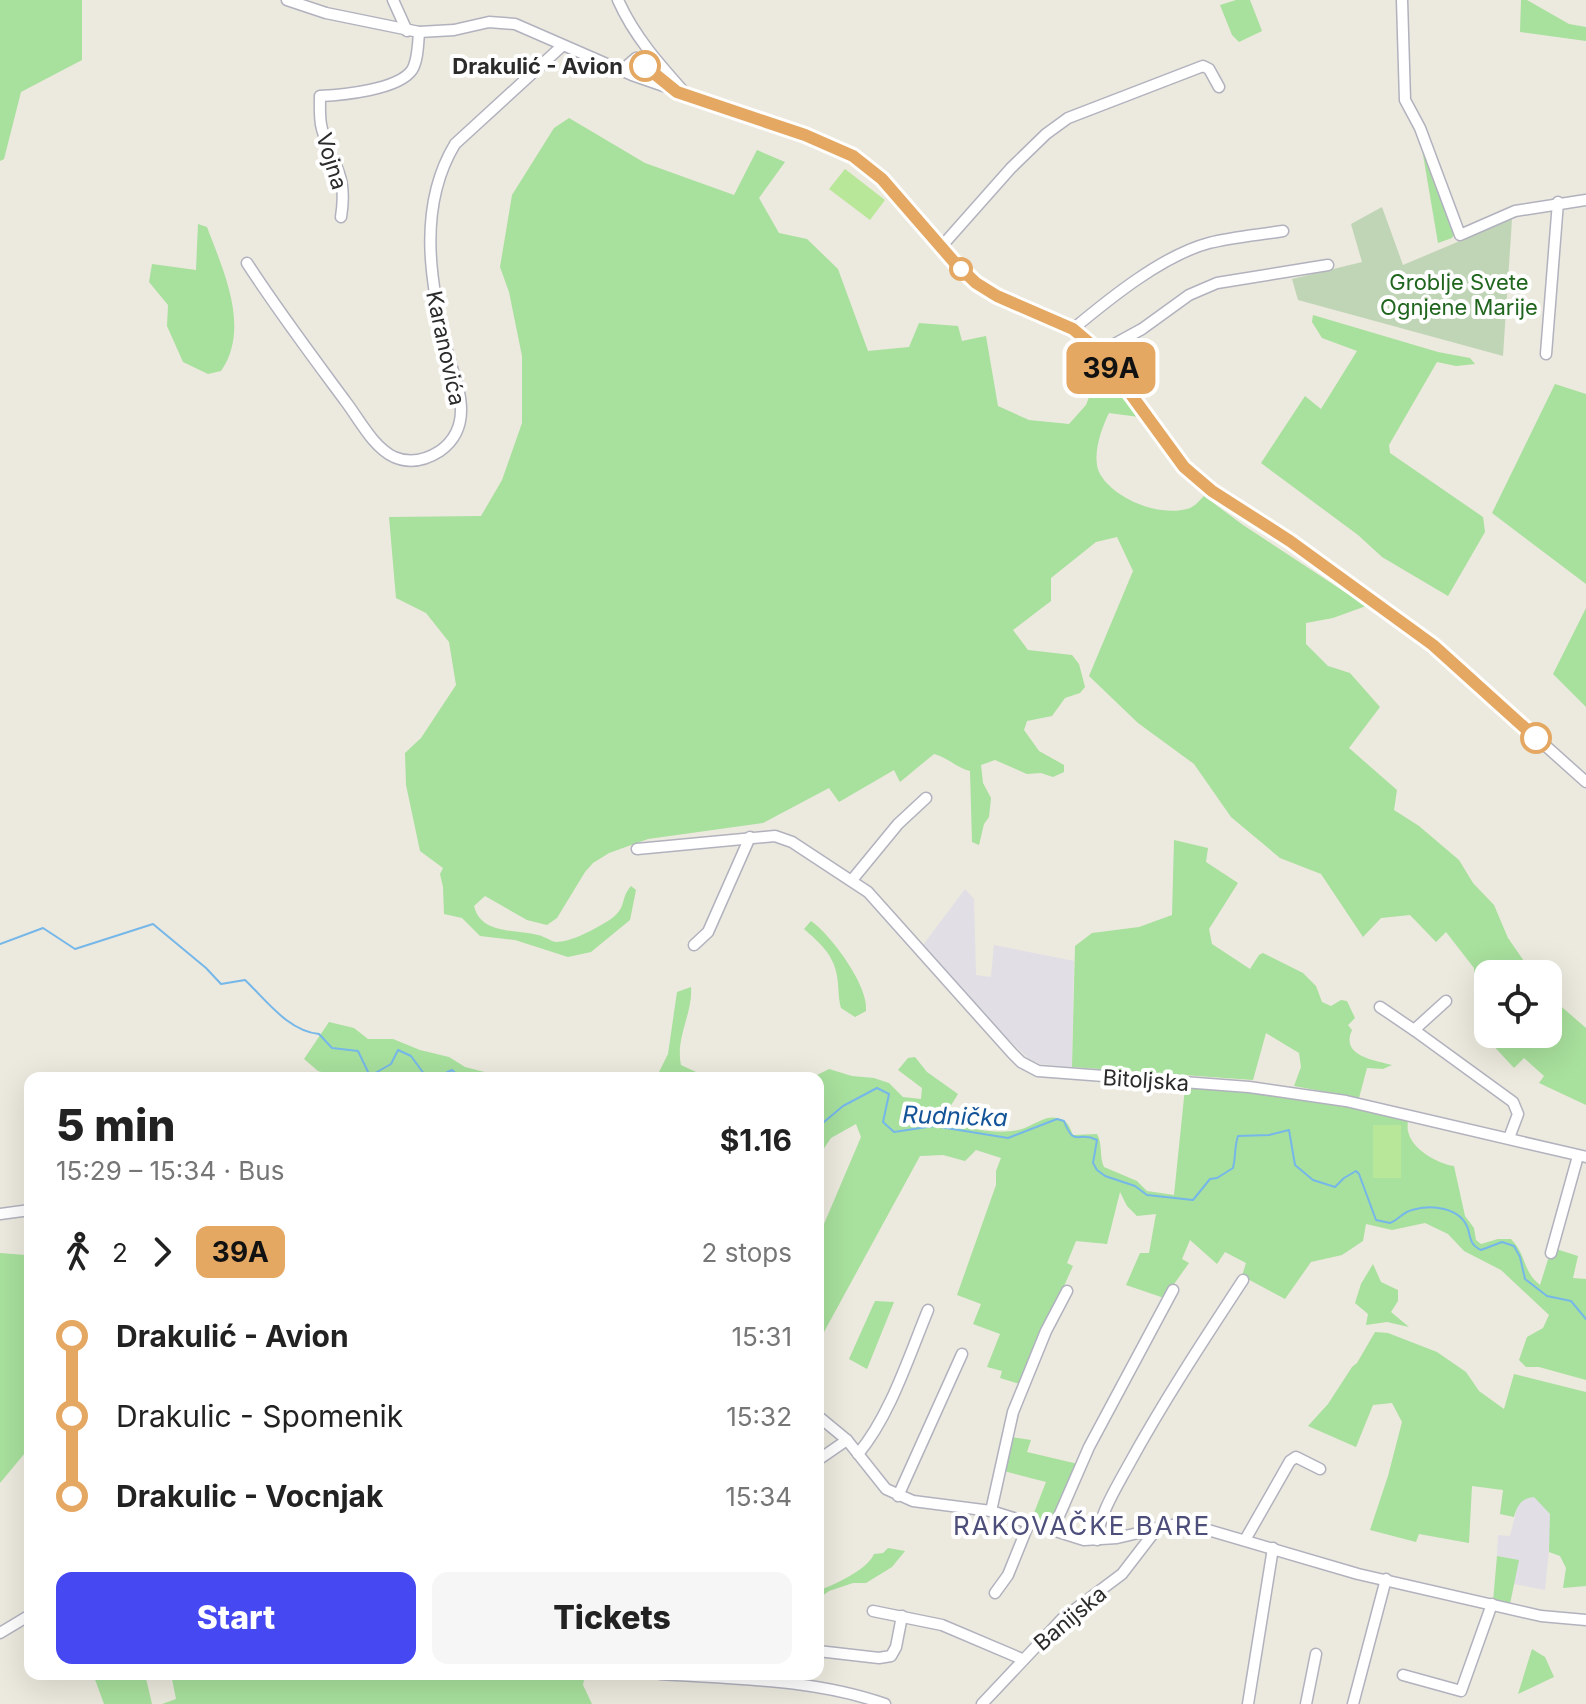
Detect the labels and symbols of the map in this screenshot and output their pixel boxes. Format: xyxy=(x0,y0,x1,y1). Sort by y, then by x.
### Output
marker: Drakulić - Avion xyxy=(630,51,660,81)
place label: Drakulić - Avion xyxy=(452,53,623,79)
street label: Vojna xyxy=(311,129,353,193)
unlabelled marker xyxy=(950,258,972,280)
park label: Groblje Svete Ognjene Marije xyxy=(1380,269,1538,320)
street label: Karanovića xyxy=(421,288,471,408)
line badge: 39A xyxy=(1065,342,1157,394)
unlabelled marker xyxy=(1521,723,1551,753)
street label: Bitoljska xyxy=(1102,1064,1190,1096)
water label: Rudnička xyxy=(902,1100,1008,1132)
district label: RAKOVAČKE BARE xyxy=(953,1510,1211,1541)
street label: Banijska xyxy=(1029,1580,1111,1656)

